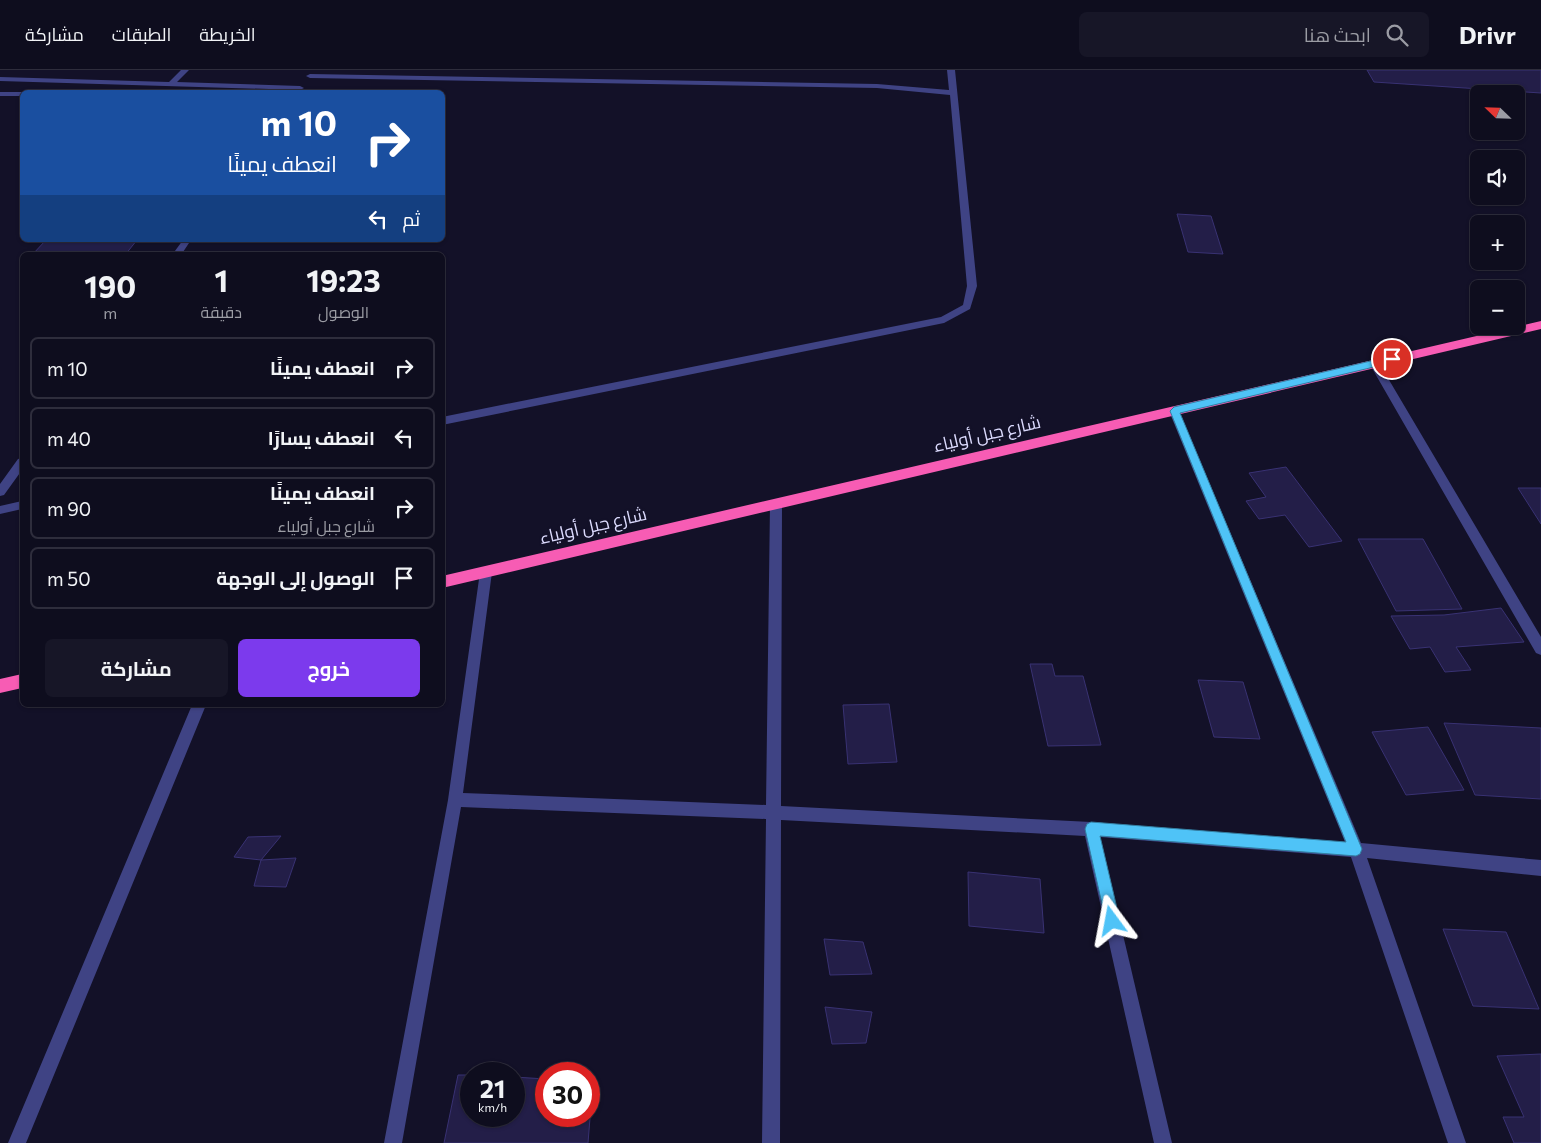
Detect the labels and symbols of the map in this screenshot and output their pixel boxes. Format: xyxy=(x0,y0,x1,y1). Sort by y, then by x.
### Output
north arrow xyxy=(1470,85,1525,140)
pin xyxy=(1371,338,1413,380)
street label: شارع جبل أولياء xyxy=(931,410,1043,458)
street label: شارع جبل أولياء xyxy=(537,502,649,550)
position arrow xyxy=(1085,894,1137,946)
speed limit sign: 30 xyxy=(535,1062,600,1127)

